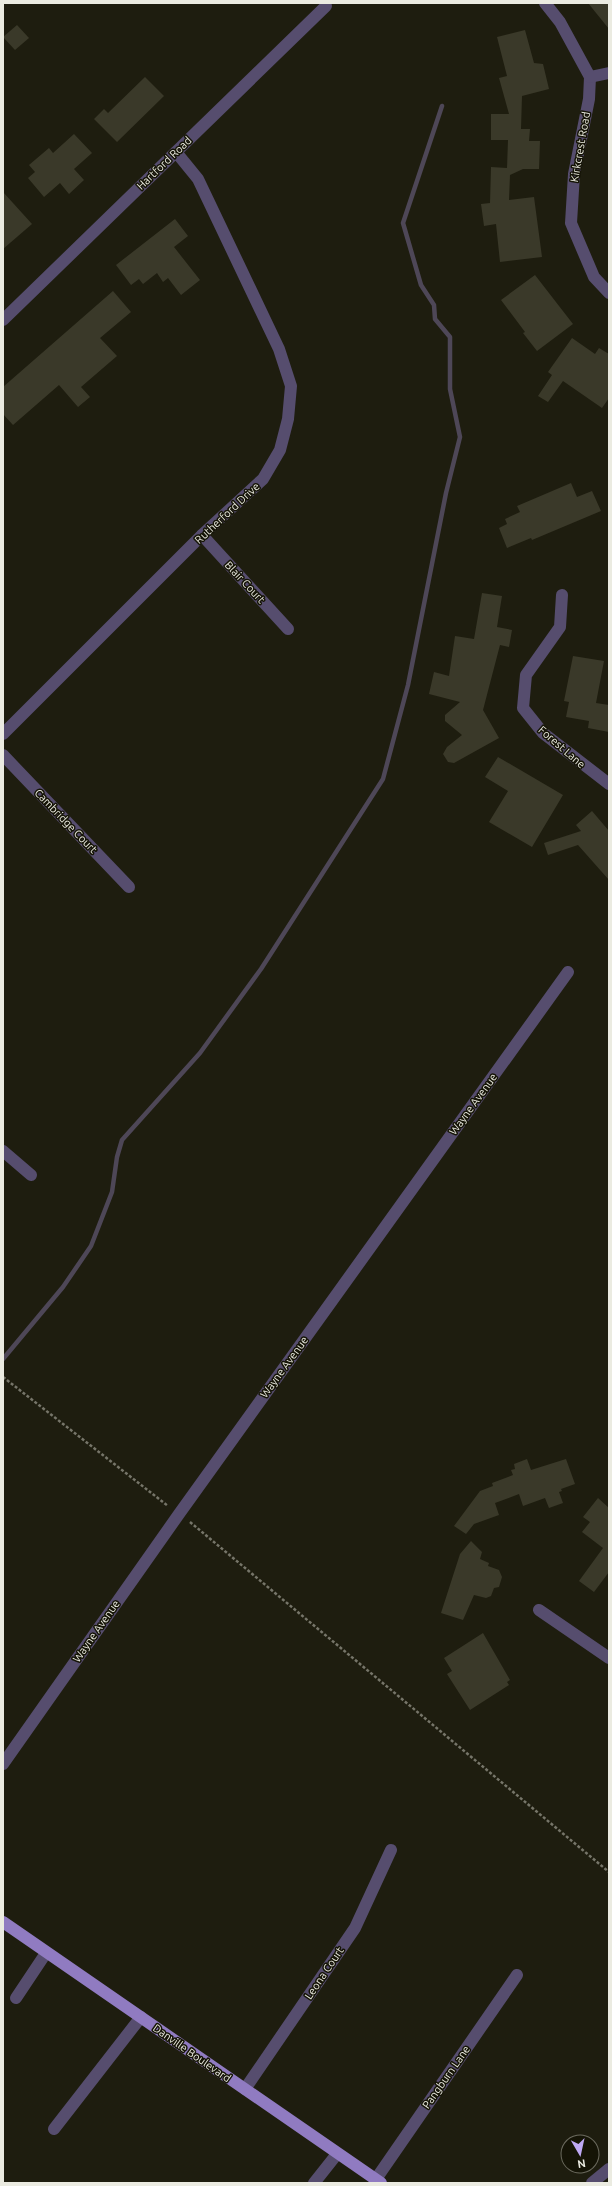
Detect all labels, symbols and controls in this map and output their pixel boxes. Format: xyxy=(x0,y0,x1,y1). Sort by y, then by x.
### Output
street label: Kirkcrest Road xyxy=(568,111,592,183)
street label: Hartford Road xyxy=(134,134,194,192)
street label: Rutherford Drive xyxy=(192,480,262,546)
street label: Blair Court xyxy=(223,559,268,606)
street label: Forest Lane xyxy=(536,724,588,770)
street label: Cambridge Court xyxy=(32,786,100,856)
street label: Wayne Avenue xyxy=(447,1071,499,1137)
street label: Wayne Avenue xyxy=(258,1334,310,1400)
street label: Wayne Avenue xyxy=(70,1598,122,1664)
street label: Leona Court xyxy=(302,1944,346,2001)
street label: Danville Boulevard xyxy=(151,2022,233,2084)
street label: Pangburn Lane xyxy=(420,2043,472,2111)
north arrow xyxy=(560,2134,600,2174)
text: N xyxy=(577,2157,587,2170)

